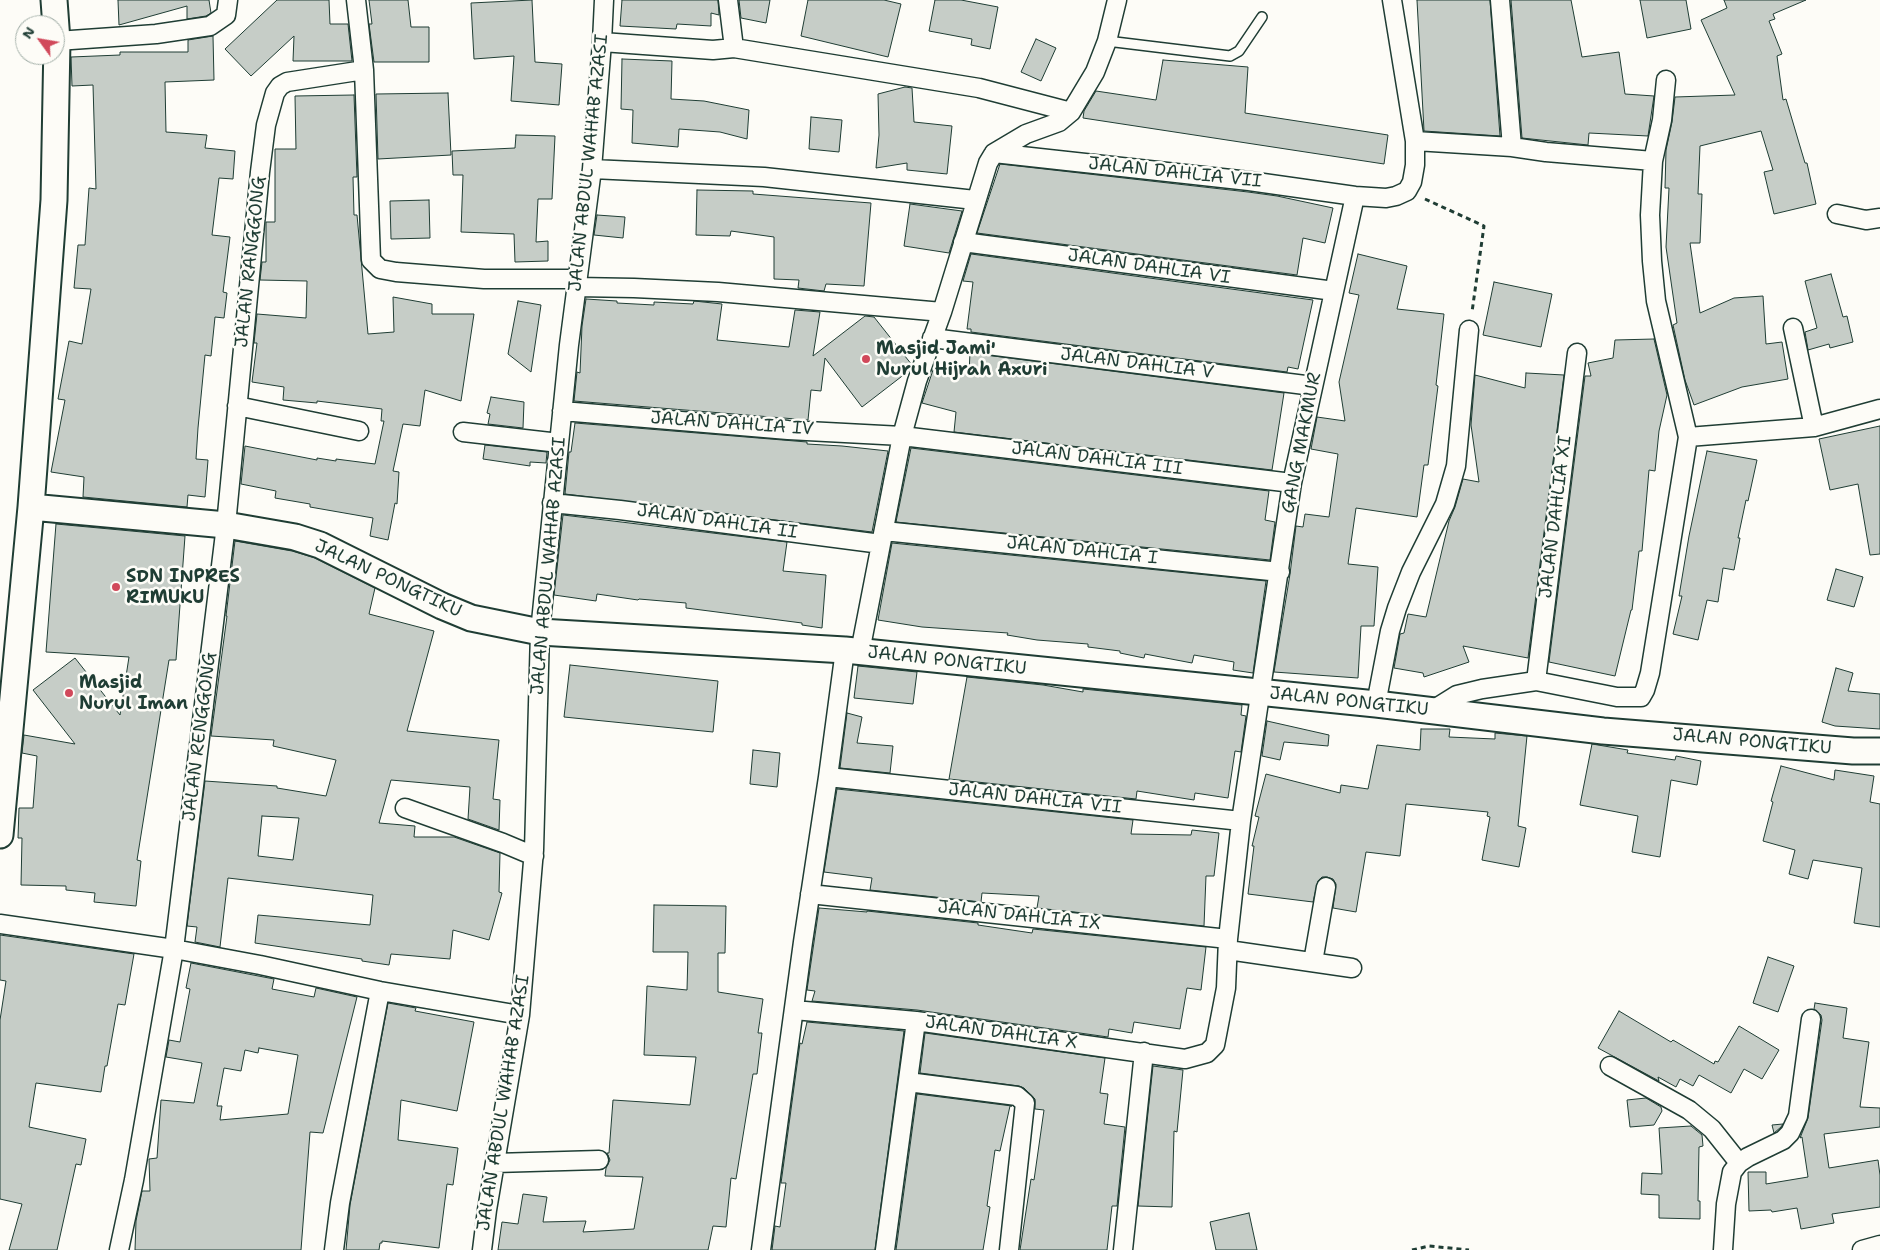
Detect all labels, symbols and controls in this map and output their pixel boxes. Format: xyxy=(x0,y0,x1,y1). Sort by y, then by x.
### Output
north arrow xyxy=(15,15,65,65)
text: N xyxy=(18,23,39,42)
street label: JALAN ABDUL WAHAB AZASI xyxy=(565,33,613,293)
street label: JALAN DAHLIA VII xyxy=(1087,153,1263,193)
street label: JALAN RANGGONG xyxy=(231,175,271,349)
street label: JALAN DAHLIA VI xyxy=(1066,245,1232,289)
place label: Masjid Jami' Nurul Hijrah Axuri xyxy=(876,338,1048,380)
street label: JALAN DAHLIA V xyxy=(1059,344,1215,384)
marker: Masjid Jami' Nurul Hijrah Axuri xyxy=(860,353,872,365)
street label: GANG MAKMUR xyxy=(1278,371,1326,515)
street label: JALAN DAHLIA IV xyxy=(649,408,815,440)
street label: JALAN DAHLIA XI xyxy=(1535,434,1577,600)
street label: JALAN ABDUL WAHAB AZASI xyxy=(527,436,571,696)
street label: JALAN DAHLIA III xyxy=(1010,438,1184,480)
street label: JALAN DAHLIA II xyxy=(635,500,799,544)
street label: JALAN DAHLIA I xyxy=(1005,532,1159,570)
street label: JALAN PONGTIKU xyxy=(311,535,465,623)
place label: SDN INPRES RIMUKU xyxy=(126,566,240,608)
marker: SDN INPRES RIMUKU xyxy=(110,581,122,593)
street label: JALAN PONGTIKU xyxy=(866,642,1028,680)
street label: JALAN RENGGONG xyxy=(179,651,221,823)
place label: Masjid Nurul Iman xyxy=(79,672,188,714)
street label: JALAN PONGTIKU xyxy=(1268,683,1430,721)
marker: Masjid Nurul Iman xyxy=(63,687,75,699)
street label: JALAN PONGTIKU xyxy=(1671,724,1833,760)
street label: JALAN DAHLIA VII xyxy=(947,779,1123,819)
street label: JALAN DAHLIA IX xyxy=(936,897,1102,935)
street label: JALAN ABDUL WAHAB AZASI xyxy=(473,973,535,1233)
street label: JALAN DAHLIA X xyxy=(923,1012,1079,1054)

